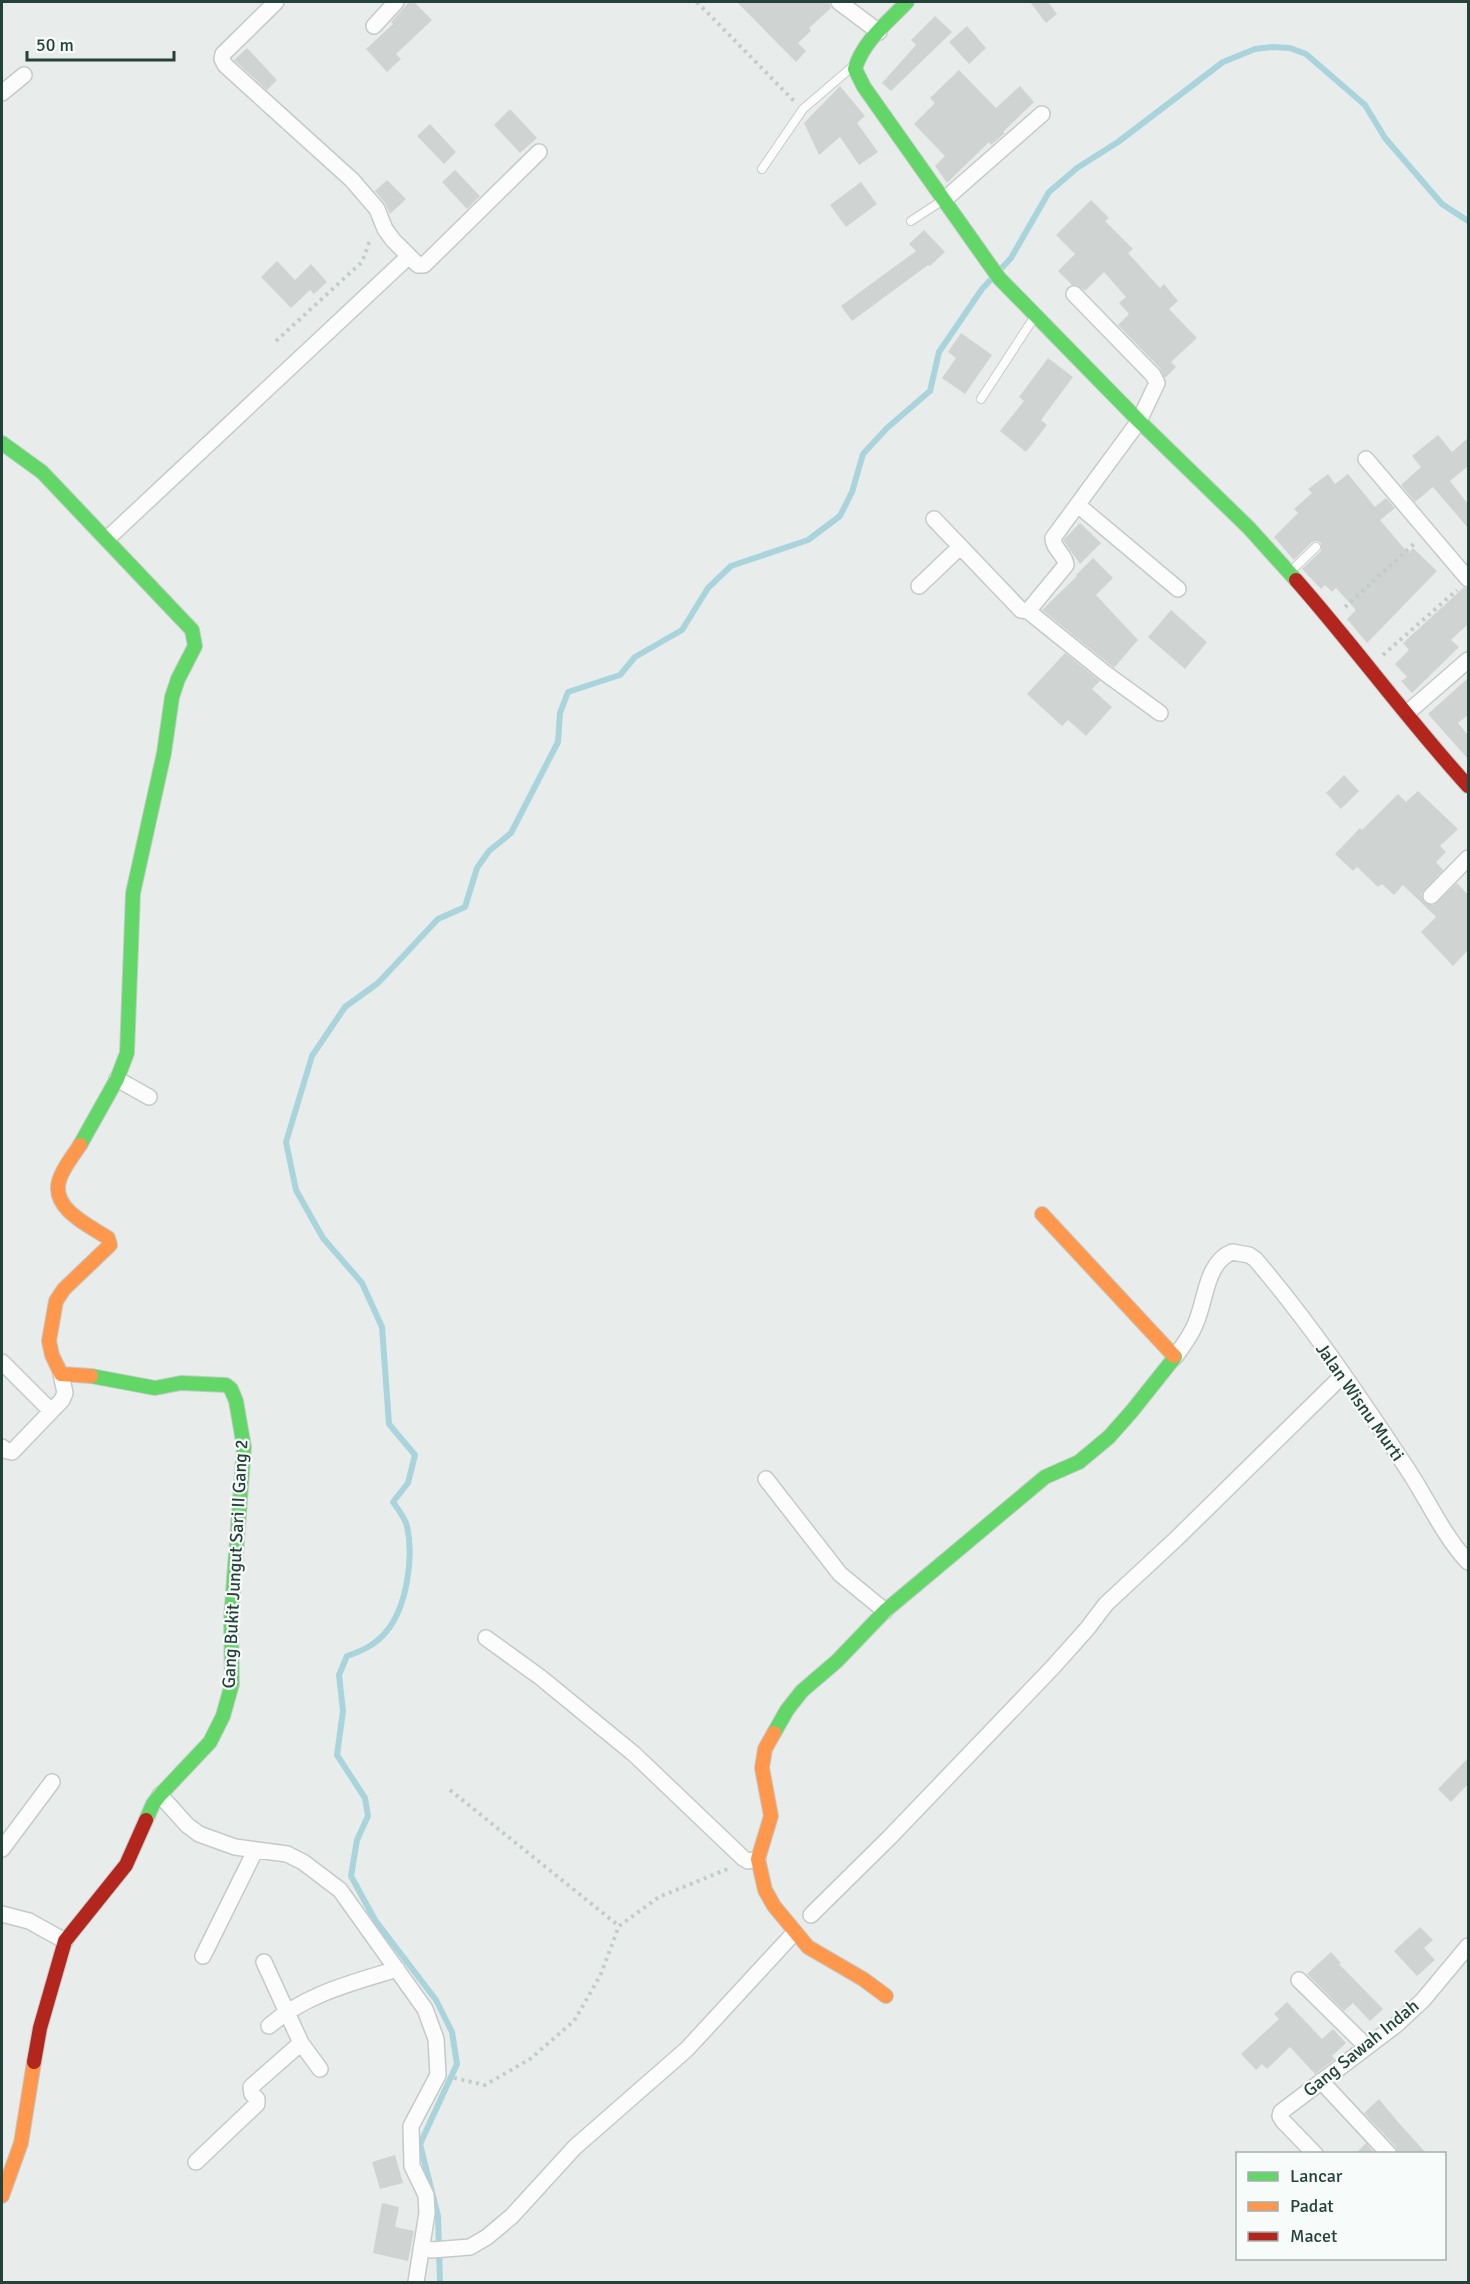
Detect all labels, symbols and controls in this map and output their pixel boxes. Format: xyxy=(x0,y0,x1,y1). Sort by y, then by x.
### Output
scale bar xyxy=(27,24,174,62)
text: 50 m xyxy=(36,34,74,56)
street label: Jalan Wisnu Murti xyxy=(1311,1339,1409,1465)
street label: Gang Bukit Jungut Sari II Gang 2 xyxy=(217,1439,253,1689)
street label: Gang Sawah Indah xyxy=(1299,1995,1423,2101)
legend xyxy=(1236,2152,1446,2260)
text: Lancar xyxy=(1290,2165,1343,2187)
text: Padat xyxy=(1290,2195,1334,2217)
text: Macet xyxy=(1290,2225,1337,2247)

